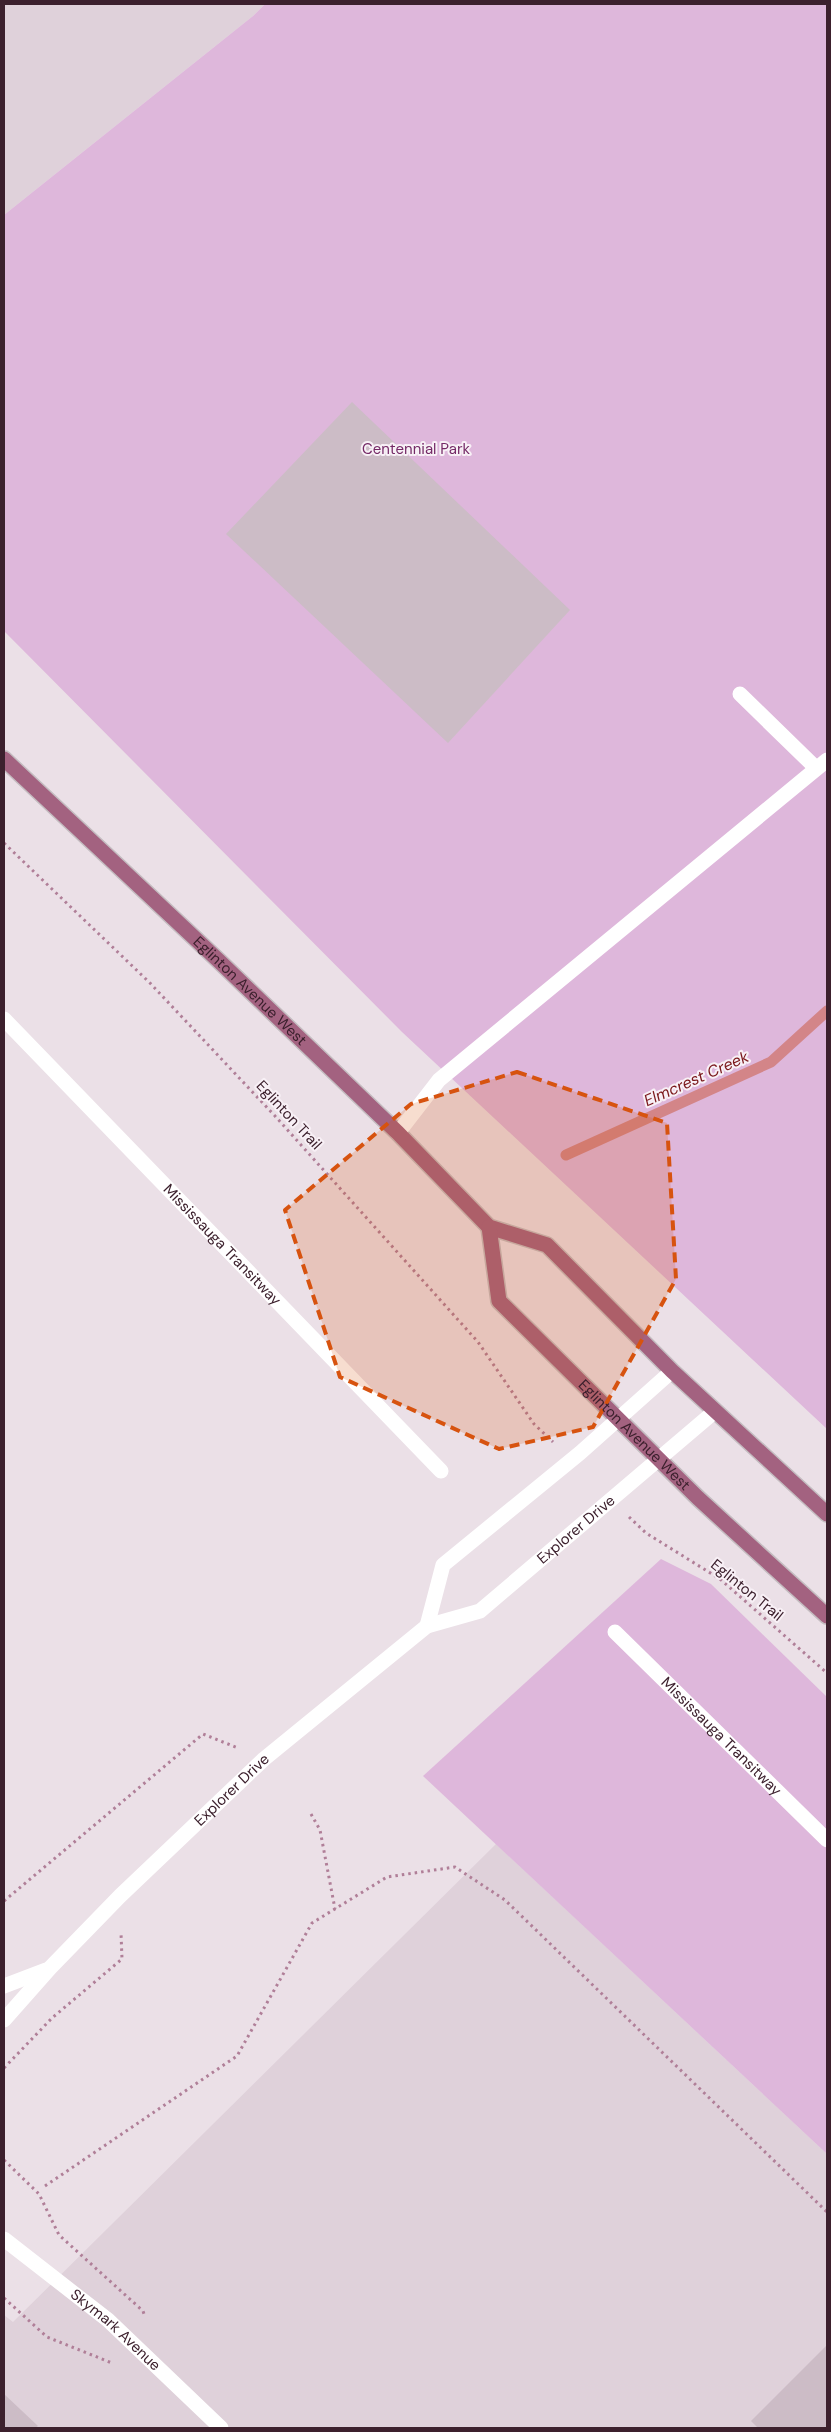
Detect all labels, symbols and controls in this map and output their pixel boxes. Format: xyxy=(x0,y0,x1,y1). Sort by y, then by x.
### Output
park label: Centennial Park xyxy=(362,439,470,459)
street label: Eglinton Avenue West xyxy=(189,932,311,1050)
water label: Elmcrest Creek xyxy=(640,1046,753,1111)
street label: Eglinton Trail xyxy=(252,1076,326,1154)
street label: Mississauga Transitway xyxy=(159,1180,286,1310)
street label: Eglinton Avenue West xyxy=(574,1375,695,1495)
street label: Explorer Drive xyxy=(533,1491,619,1568)
street label: Eglinton Trail xyxy=(707,1555,787,1625)
street label: Mississauga Transitway xyxy=(657,1673,787,1801)
street label: Explorer Drive xyxy=(190,1749,274,1830)
street label: Skymark Avenue xyxy=(66,2284,165,2375)

